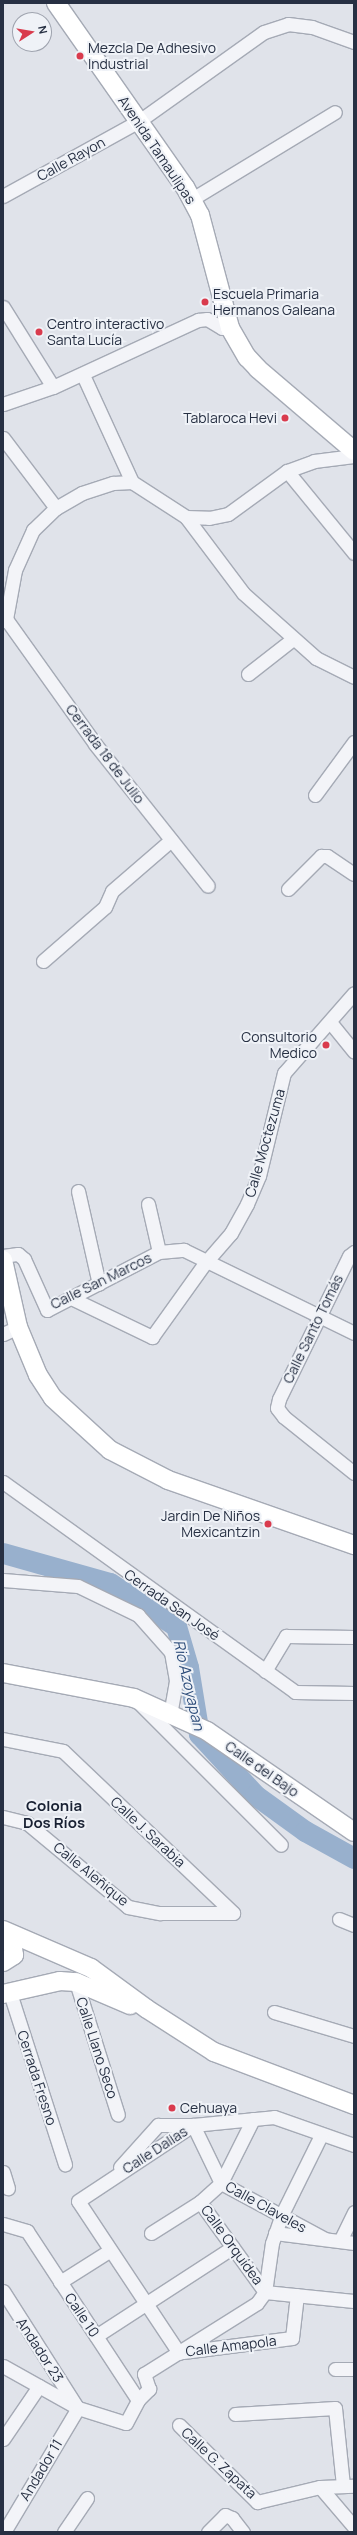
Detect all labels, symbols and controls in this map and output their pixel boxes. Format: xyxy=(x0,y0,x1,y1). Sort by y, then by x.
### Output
north arrow xyxy=(12,12,52,52)
text: N xyxy=(35,24,51,35)
place label: Mezcla De Adhesivo Industrial xyxy=(88,40,216,72)
marker: Mezcla De Adhesivo Industrial xyxy=(75,51,85,61)
street label: Avenida Tamaulipas xyxy=(115,93,199,207)
street label: Calle Rayon xyxy=(34,133,108,185)
place label: Escuela Primaria Hermanos Galeana xyxy=(213,286,335,318)
marker: Escuela Primaria Hermanos Galeana xyxy=(200,297,210,307)
place label: Centro interactivo Santa Lucía xyxy=(47,316,164,348)
marker: Centro interactivo Santa Lucía xyxy=(34,327,44,337)
place label: Tablaroca Hevi xyxy=(183,410,277,426)
marker: Tablaroca Hevi xyxy=(280,413,290,423)
street label: Cerrada 18 de Julio xyxy=(62,701,148,807)
place label: Consultorio Medico xyxy=(241,1029,317,1062)
marker: Consultorio Medico xyxy=(320,1039,332,1051)
street label: Calle Moctezuma xyxy=(241,1087,289,1199)
street label: Calle San Marcos xyxy=(48,1249,154,1313)
street label: Calle Santo Tomás xyxy=(279,1272,347,1386)
place label: Jardin De Niños Mexicantzin xyxy=(161,1508,260,1540)
marker: Jardin De Niños Mexicantzin xyxy=(263,1519,273,1529)
street label: Cerrada San José xyxy=(121,1566,223,1644)
water label: Rio Azoyapan xyxy=(170,1638,208,1732)
street label: Calle del Bajo xyxy=(222,1737,302,1801)
street label: Calle J. Sarabia xyxy=(107,1793,189,1871)
district label: Colonia Dos Ríos xyxy=(23,1796,85,1831)
street label: Calle Aleñique xyxy=(50,1839,132,1909)
street label: Calle Llano Seco xyxy=(73,1995,121,2101)
street label: Cerrada Fresno xyxy=(14,2028,60,2128)
place label: Cehuaya xyxy=(180,2100,237,2116)
marker: Cehuaya xyxy=(167,2103,177,2113)
street label: Calle Dalias xyxy=(119,2123,191,2177)
street label: Calle Claveles xyxy=(223,2178,309,2236)
street label: Calle Orquídea xyxy=(197,2202,267,2288)
street label: Calle 10 xyxy=(61,2290,103,2340)
street label: Andador 23 xyxy=(13,2315,67,2385)
street label: Calle Amapola xyxy=(185,2332,277,2360)
street label: Calle G. Zapata xyxy=(178,2424,260,2502)
street label: Andador 11 xyxy=(16,2436,66,2504)

